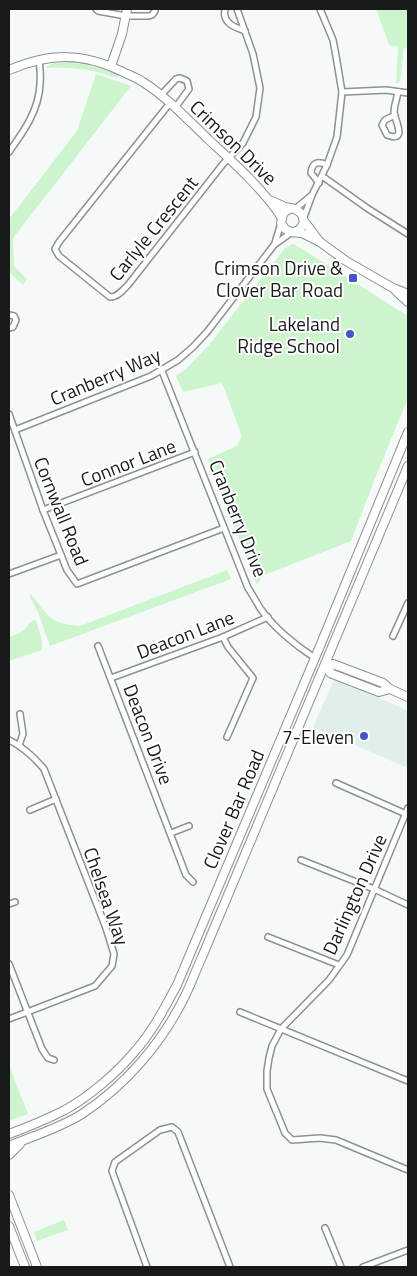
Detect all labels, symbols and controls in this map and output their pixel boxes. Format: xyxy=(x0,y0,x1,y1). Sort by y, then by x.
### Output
street label: Crimson Drive xyxy=(184,93,284,191)
street label: Carlyle Crescent xyxy=(102,169,205,287)
place label: Crimson Drive & Clover Bar Road xyxy=(214,253,343,304)
marker: Crimson Drive & Clover Bar Road xyxy=(347,272,359,284)
place label: Lakeland Ridge School xyxy=(237,309,340,360)
marker: Lakeland Ridge School xyxy=(344,328,356,340)
street label: Cranberry Way xyxy=(45,340,165,412)
street label: Connor Lane xyxy=(76,431,180,493)
street label: Cornwall Road xyxy=(27,452,97,570)
street label: Cranberry Drive xyxy=(202,455,276,581)
street label: Deacon Lane xyxy=(132,602,238,666)
street label: Deacon Drive xyxy=(117,680,181,788)
place label: 7-Eleven xyxy=(282,722,354,751)
marker: 7-Eleven xyxy=(358,730,370,742)
street label: Clover Bar Road xyxy=(195,745,271,873)
street label: Darlington Drive xyxy=(314,829,394,959)
street label: Chelsea Way xyxy=(77,843,137,949)

